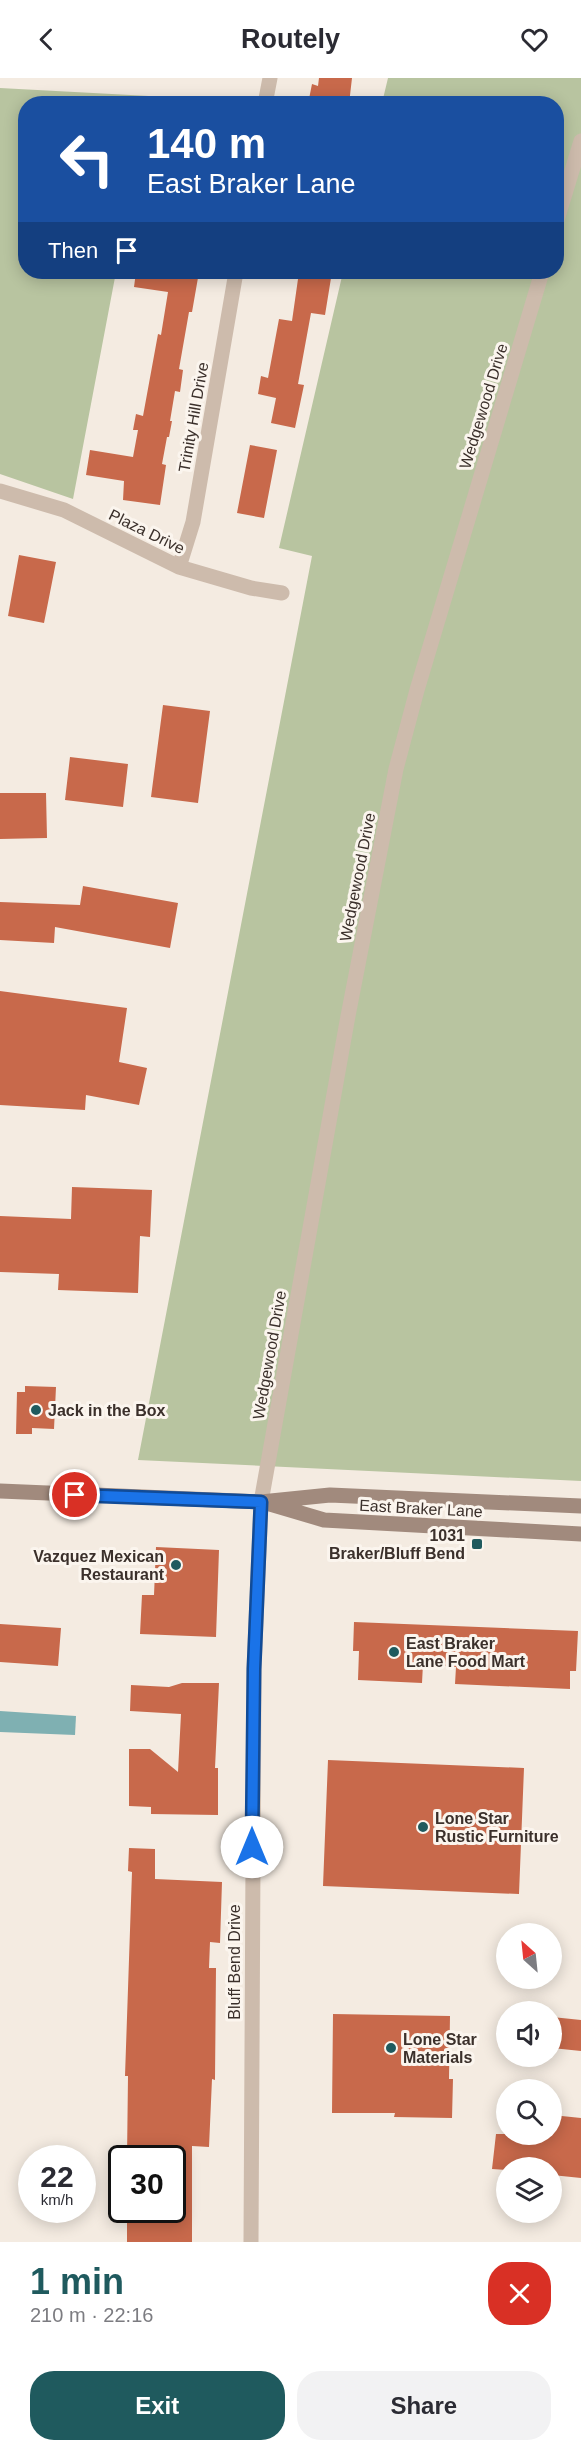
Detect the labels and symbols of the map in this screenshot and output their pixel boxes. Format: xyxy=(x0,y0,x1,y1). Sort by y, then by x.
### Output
street label: Wedgewood Drive xyxy=(456,341,511,471)
street label: Trinity Hill Drive xyxy=(175,361,212,473)
street label: Plaza Drive xyxy=(106,506,187,557)
street label: Wedgewood Drive xyxy=(337,811,378,943)
street label: Wedgewood Drive xyxy=(250,1289,289,1421)
place label: Jack in the Box xyxy=(48,1402,165,1419)
marker: Jack in the Box xyxy=(29,1403,43,1417)
pin xyxy=(49,1469,100,1520)
street label: East Braker Lane xyxy=(359,1497,483,1520)
place label: 1031 Braker/Bluff Bend xyxy=(329,1527,465,1562)
marker: 1031 Braker/Bluff Bend xyxy=(470,1537,484,1551)
place label: Vazquez Mexican Restaurant xyxy=(33,1548,165,1583)
marker: Vazquez Mexican Restaurant xyxy=(169,1558,183,1572)
place label: East Braker Lane Food Mart xyxy=(406,1635,526,1670)
marker: East Braker Lane Food Mart xyxy=(387,1645,401,1659)
place label: Lone Star Rustic Furniture xyxy=(435,1810,559,1845)
position arrow xyxy=(220,1815,284,1879)
marker: Lone Star Rustic Furniture xyxy=(416,1820,430,1834)
street label: Bluff Bend Drive xyxy=(226,1904,243,2020)
north arrow xyxy=(496,1923,562,1989)
place label: Lone Star Materials xyxy=(403,2031,477,2066)
marker: Lone Star Materials xyxy=(384,2041,398,2055)
speed limit sign: 30 xyxy=(108,2145,186,2223)

